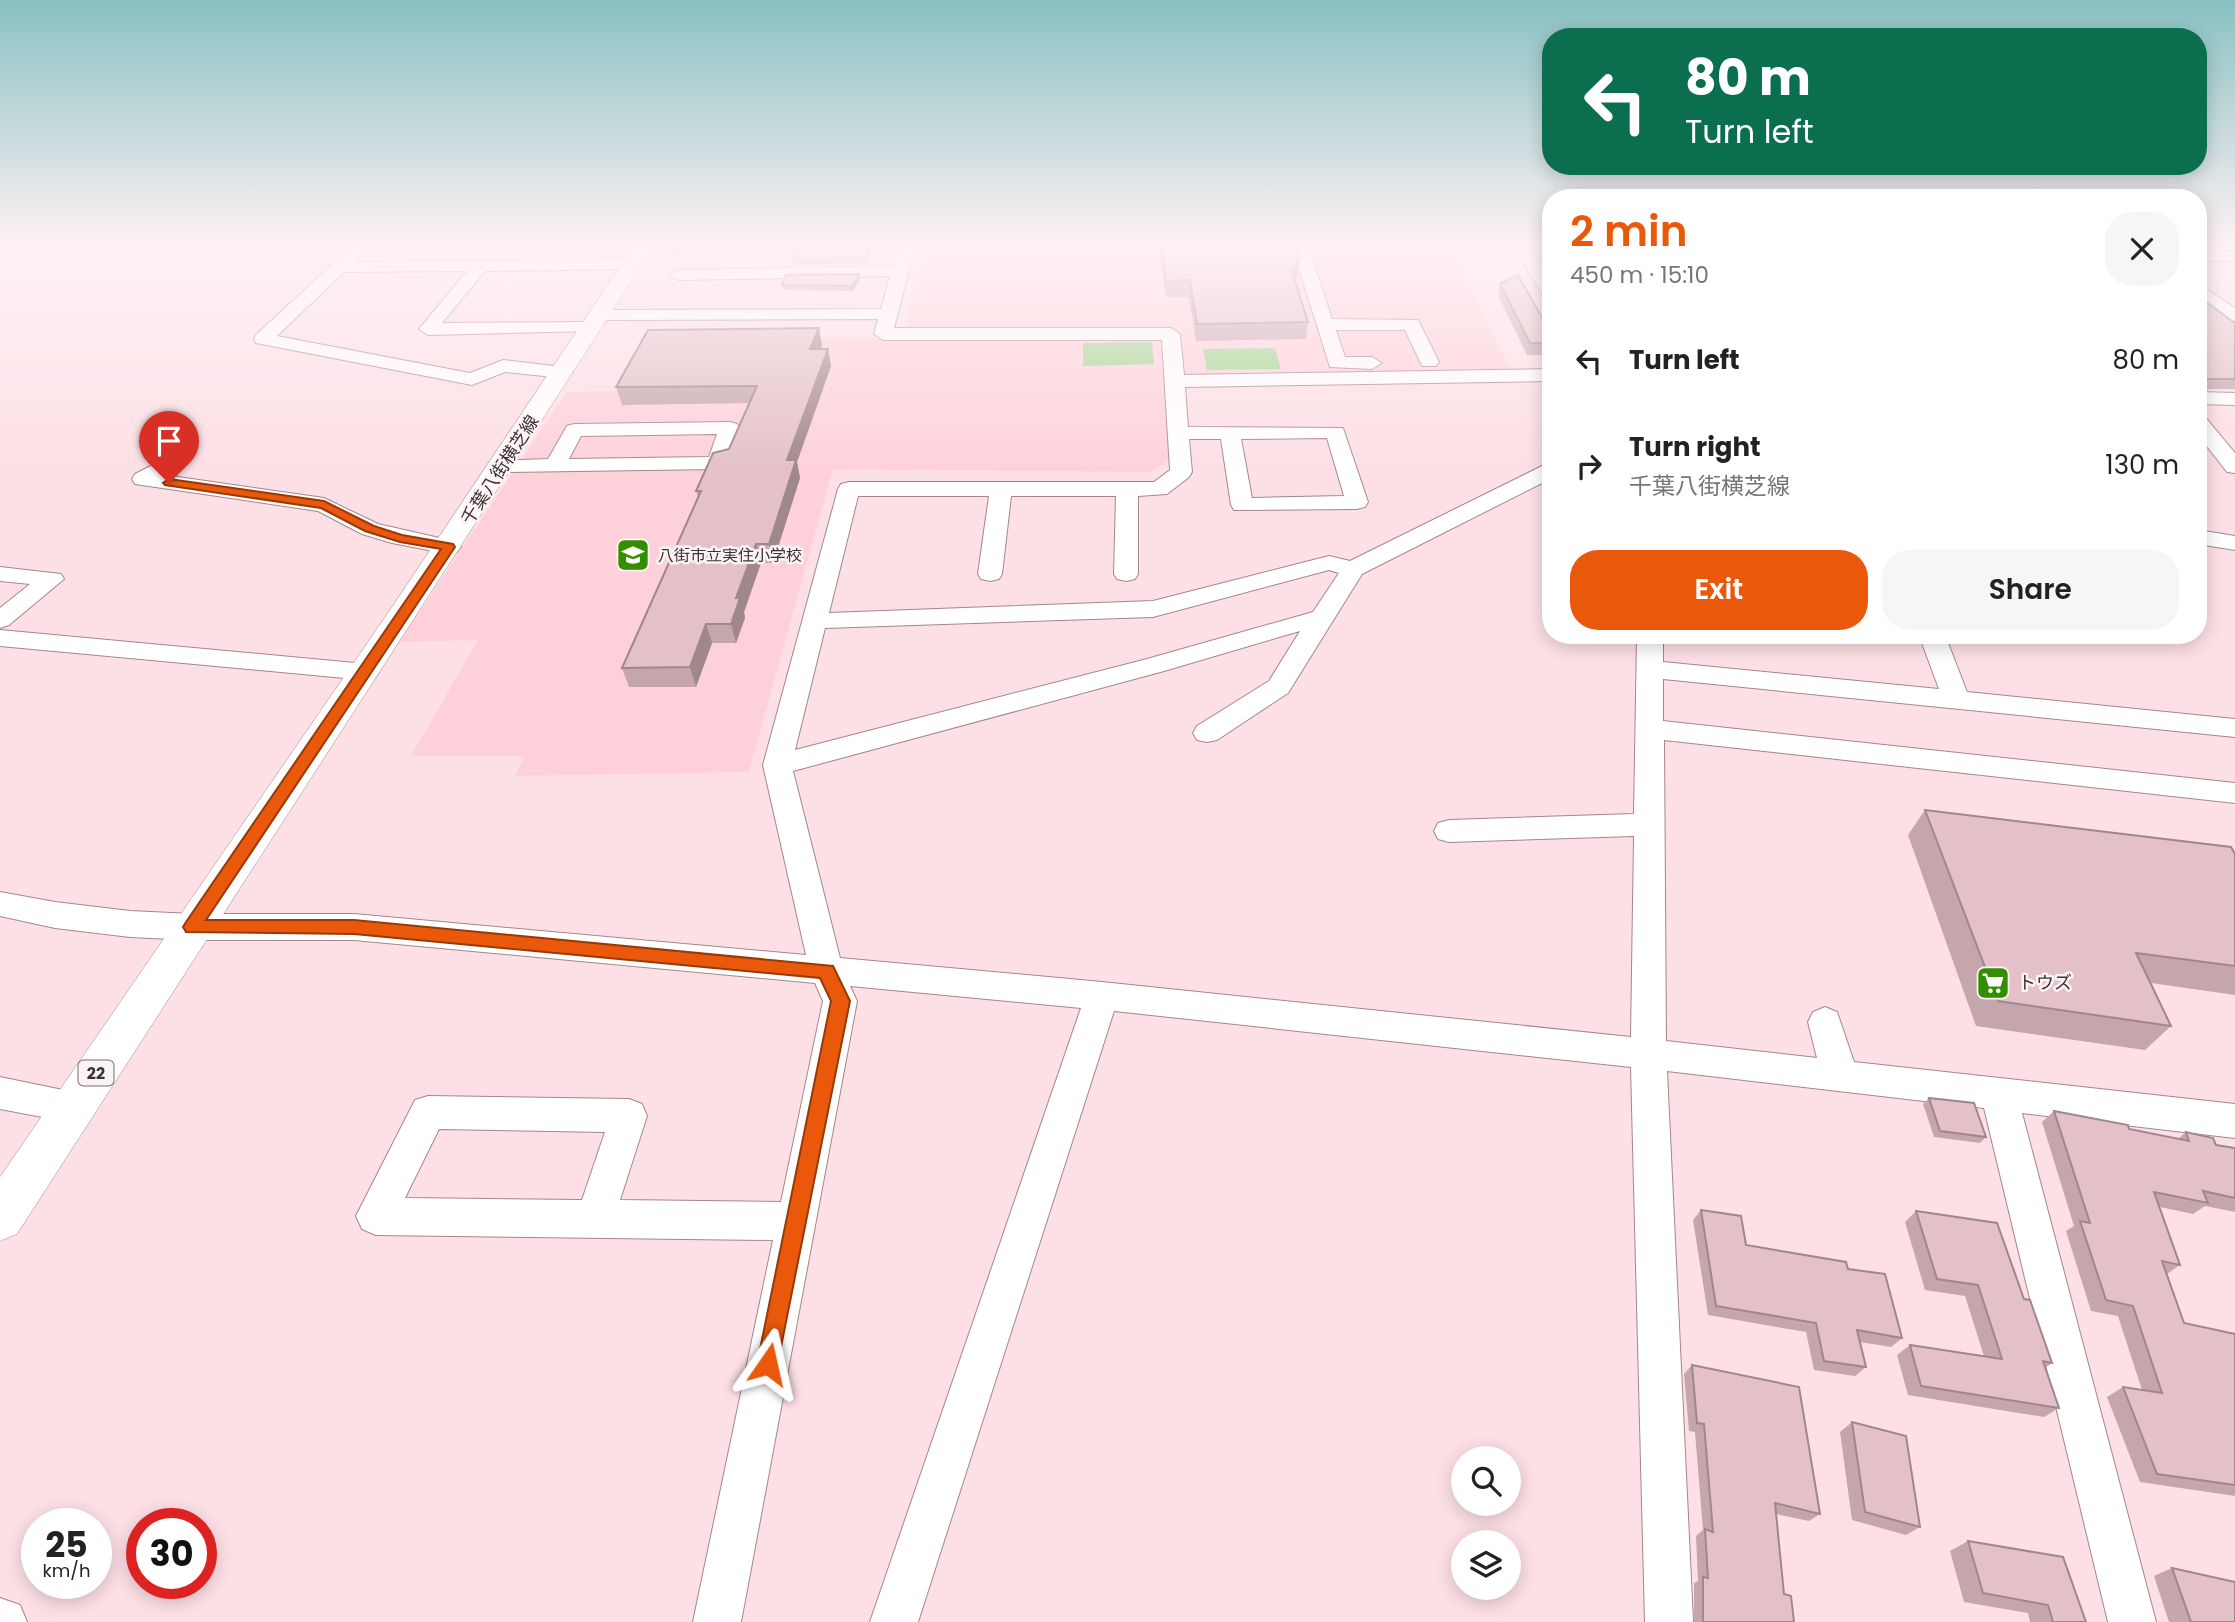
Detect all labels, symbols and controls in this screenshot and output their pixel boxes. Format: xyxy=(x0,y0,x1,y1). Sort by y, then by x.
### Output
text: 80 m xyxy=(1685,44,1811,112)
icon: left xyxy=(1570,56,1661,147)
text: Turn left xyxy=(1685,109,1814,154)
text: 2 min xyxy=(1570,202,1688,261)
button: close xyxy=(2105,212,2179,286)
text: 450 m · 15:10 xyxy=(1570,259,1709,291)
icon: left xyxy=(1570,342,1608,380)
text: Turn left xyxy=(1629,342,1740,378)
text: 80 m xyxy=(2113,342,2179,378)
street label: 千葉八街横芝線 xyxy=(455,410,544,529)
pin xyxy=(139,411,199,483)
icon: arrive xyxy=(150,422,188,460)
text: Turn right xyxy=(1629,429,1761,465)
icon: right xyxy=(1570,447,1608,485)
text: 130 m xyxy=(2105,447,2179,483)
text: 千葉八街横芝線 xyxy=(1629,470,1790,502)
school or university icon: 八街市立実住小学校 xyxy=(614,536,652,574)
place label: 八街市立実住小学校 xyxy=(658,544,802,567)
button: Exit xyxy=(1570,550,1868,630)
button: Share xyxy=(1882,550,2179,630)
supermarket icon: トウズ xyxy=(1974,964,2012,1002)
place label: トウズ xyxy=(2018,970,2072,995)
road number: 22 xyxy=(78,1060,114,1086)
position arrow xyxy=(731,1327,805,1401)
map controls xyxy=(1451,1446,1521,1600)
button: search xyxy=(1451,1446,1521,1516)
speed limit sign: 30 xyxy=(126,1508,217,1599)
text: 25 xyxy=(45,1520,88,1569)
button: layers xyxy=(1451,1530,1521,1600)
text: km/h xyxy=(43,1558,90,1583)

